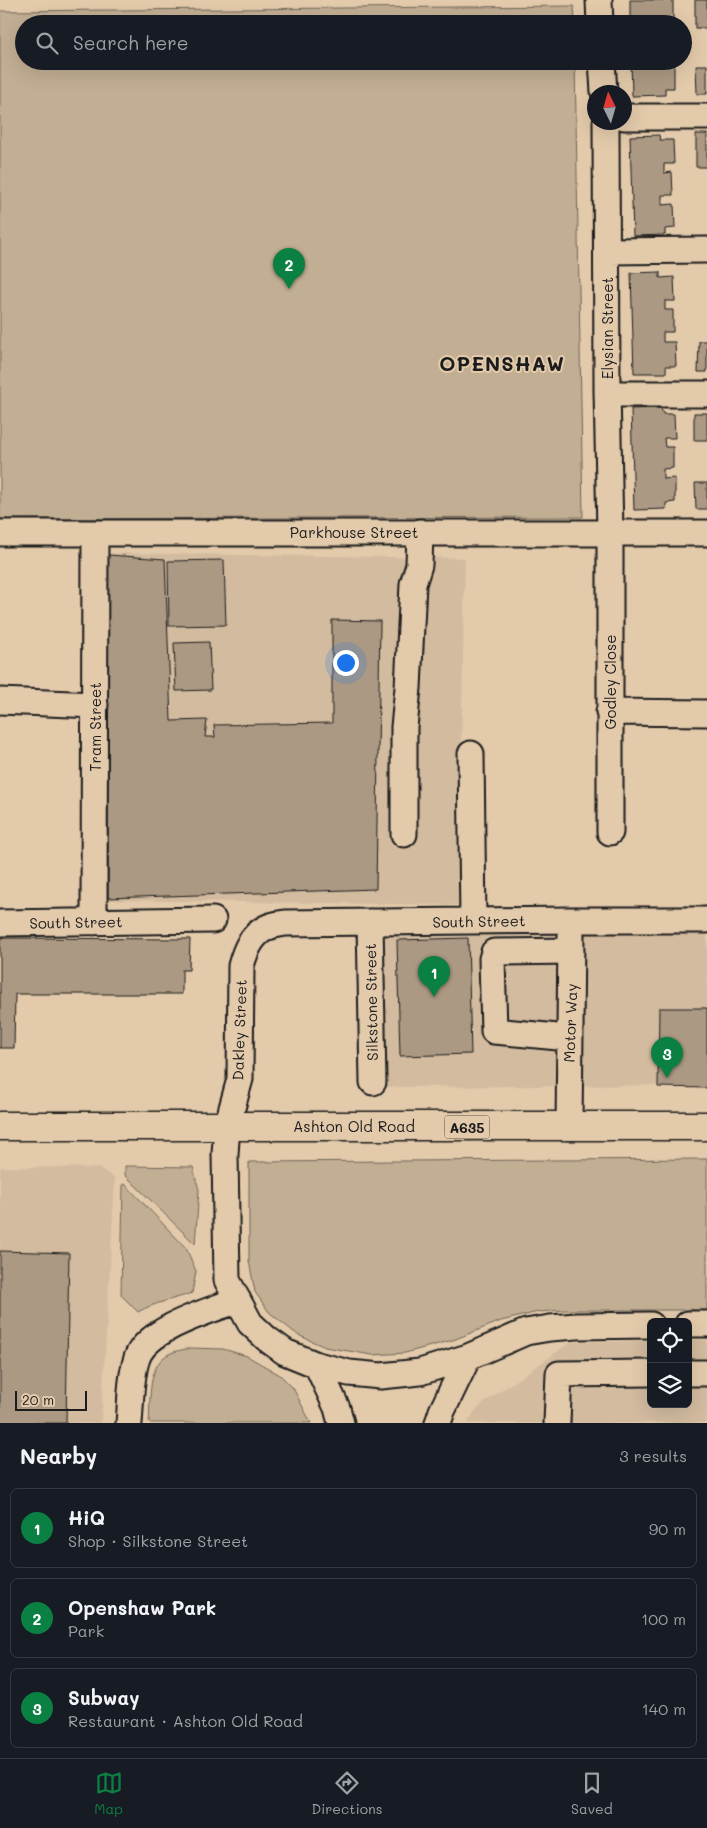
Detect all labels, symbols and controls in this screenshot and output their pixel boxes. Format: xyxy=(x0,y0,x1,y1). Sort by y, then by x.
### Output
search box xyxy=(15,15,692,70)
icon: search xyxy=(33,29,61,57)
text: Search here xyxy=(73,30,189,55)
north arrow xyxy=(587,85,632,130)
pin: 2 xyxy=(273,248,305,289)
street label: Elysian Street xyxy=(597,277,617,379)
district label: OPENSHAW xyxy=(439,350,565,376)
street label: Parkhouse Street xyxy=(290,522,418,542)
street label: Godley Close xyxy=(600,634,620,730)
your location xyxy=(333,650,359,676)
street label: Tram Street xyxy=(85,682,105,772)
street label: South Street xyxy=(432,910,526,932)
street label: South Street xyxy=(29,911,123,933)
street label: Silkstone Street xyxy=(360,943,382,1061)
pin: 1 xyxy=(418,956,450,997)
street label: Dakley Street xyxy=(227,979,251,1081)
street label: Motor Way xyxy=(559,983,581,1063)
pin: 3 xyxy=(651,1037,683,1078)
street label: Ashton Old Road xyxy=(293,1116,415,1136)
road number: A635 xyxy=(444,1116,490,1138)
map controls xyxy=(647,1318,692,1408)
button: locate xyxy=(647,1318,692,1363)
button: layers xyxy=(647,1363,692,1408)
scale bar xyxy=(15,1388,88,1411)
text: 20 m xyxy=(22,1390,54,1409)
text: Nearby xyxy=(20,1442,97,1469)
text: 3 results xyxy=(619,1445,687,1466)
text: HiQ xyxy=(68,1505,105,1530)
text: 1 xyxy=(33,1518,41,1539)
text: 90 m xyxy=(649,1518,686,1539)
text: Shop · Silkstone Street xyxy=(68,1530,248,1551)
text: Openshaw Park xyxy=(68,1595,216,1620)
text: 2 xyxy=(33,1608,41,1629)
text: 100 m xyxy=(641,1608,686,1629)
text: Park xyxy=(68,1620,104,1641)
text: Subway xyxy=(68,1685,139,1710)
text: 3 xyxy=(32,1698,42,1719)
text: 140 m xyxy=(642,1698,686,1719)
text: Restaurant · Ashton Old Road xyxy=(68,1710,303,1731)
tab: Map xyxy=(94,1769,123,1818)
tab: Directions xyxy=(311,1769,383,1818)
tab: Saved xyxy=(571,1769,613,1818)

